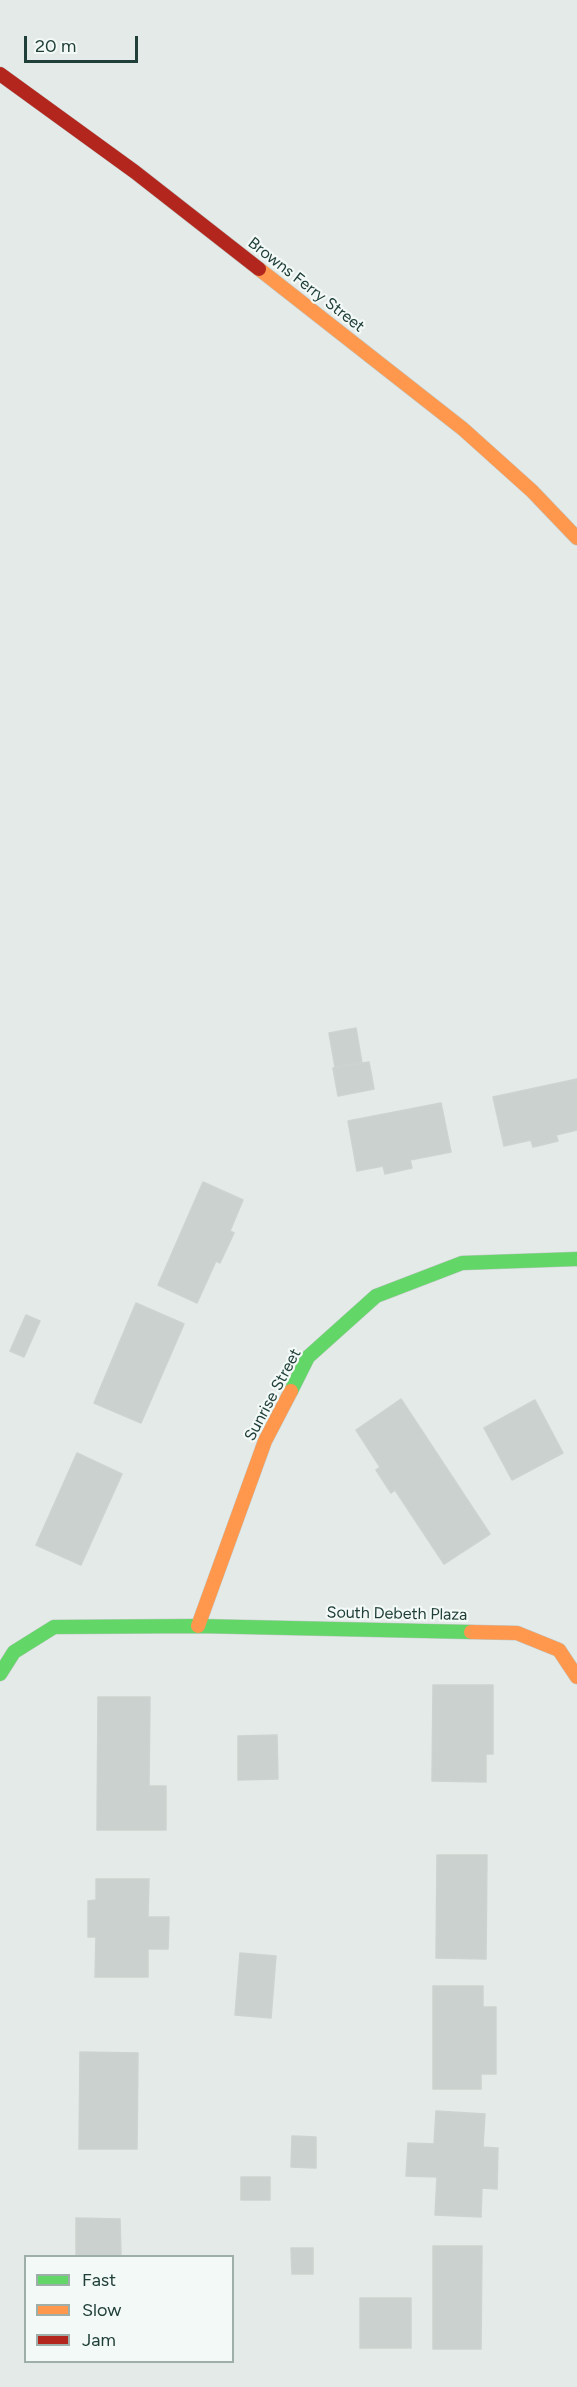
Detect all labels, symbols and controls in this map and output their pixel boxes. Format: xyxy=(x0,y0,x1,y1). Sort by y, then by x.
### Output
scale bar xyxy=(27,24,141,62)
text: 20 m xyxy=(35,35,76,57)
street label: Browns Ferry Street xyxy=(244,234,368,336)
street label: Sunrise Street xyxy=(241,1346,305,1444)
street label: South Debeth Plaza xyxy=(326,1603,468,1625)
legend xyxy=(24,2255,234,2363)
text: Fast xyxy=(82,2269,116,2291)
text: Slow xyxy=(82,2299,121,2321)
text: Jam xyxy=(82,2329,116,2351)

